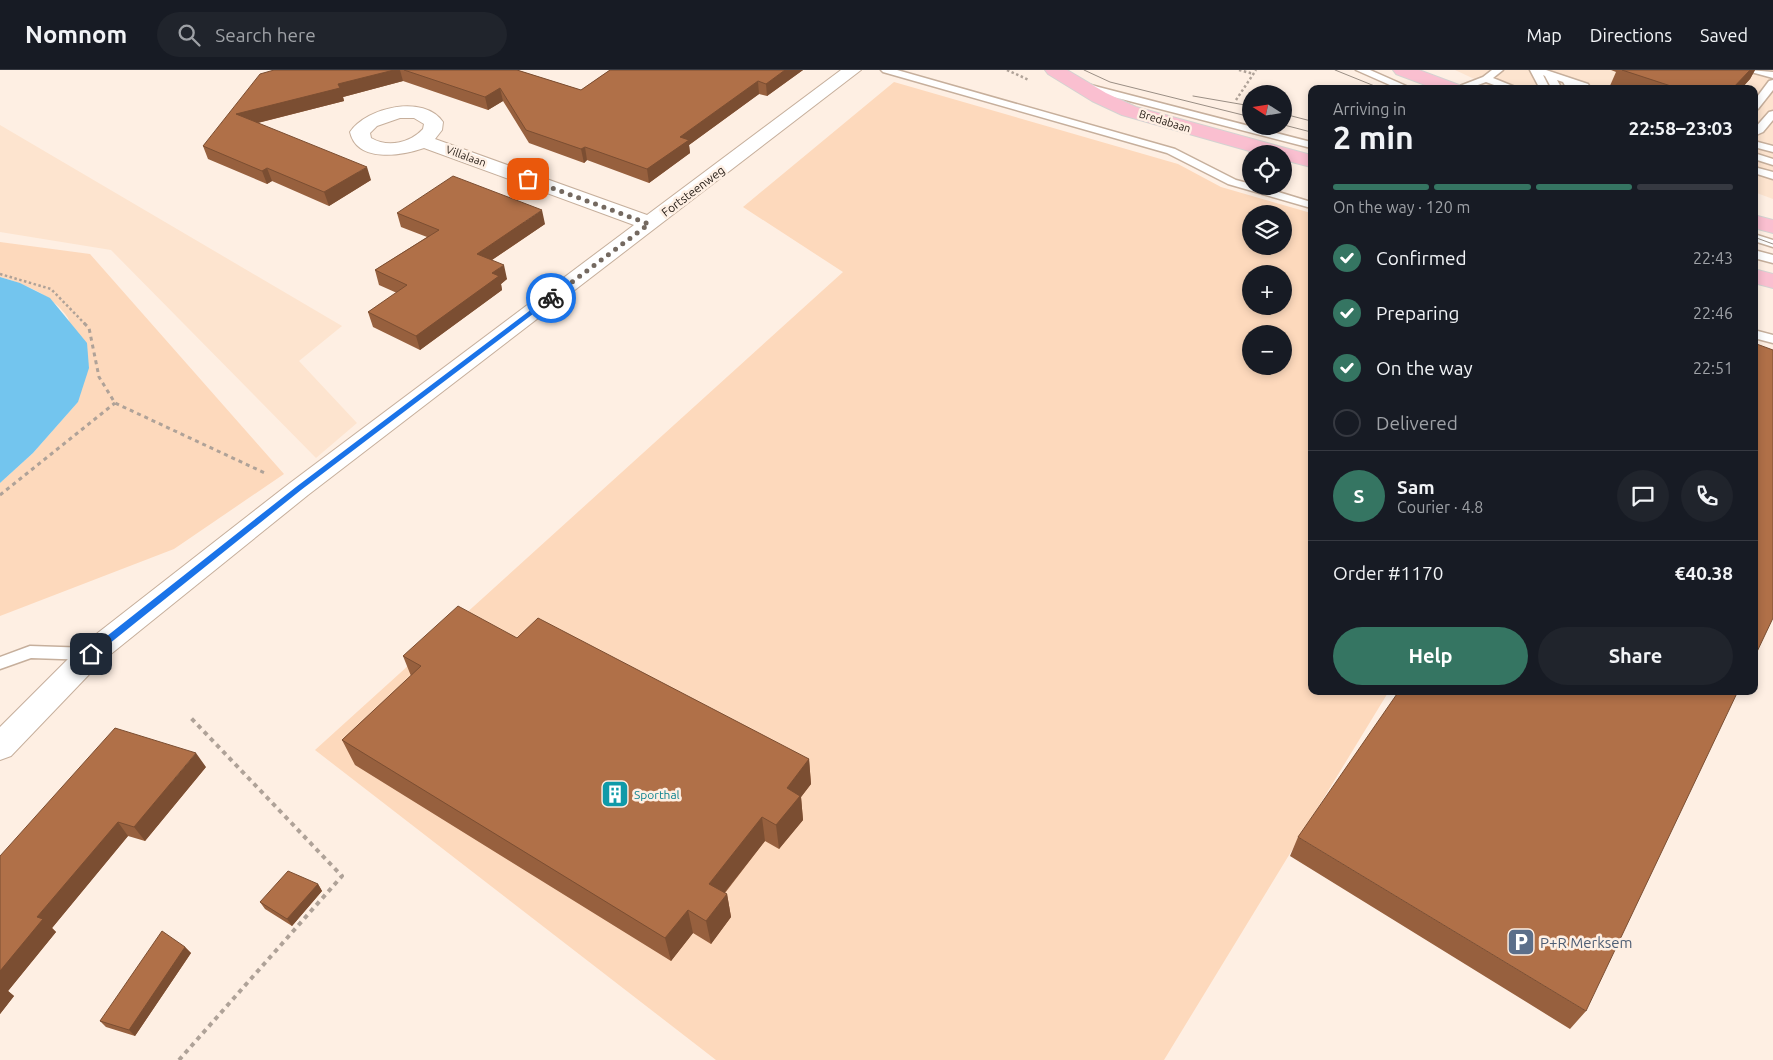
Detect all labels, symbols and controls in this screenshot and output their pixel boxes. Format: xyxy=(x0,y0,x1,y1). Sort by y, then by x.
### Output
search box xyxy=(157,12,507,57)
text: Nomnom xyxy=(25,21,127,48)
icon: search xyxy=(175,21,203,49)
text: Search here xyxy=(215,24,316,46)
text: Map xyxy=(1526,25,1562,45)
text: Directions xyxy=(1590,25,1672,45)
text: Saved xyxy=(1700,25,1748,45)
north arrow xyxy=(1242,85,1292,135)
map controls xyxy=(1242,85,1292,375)
text: Arriving in xyxy=(1333,100,1406,118)
street label: Bredabaan xyxy=(1138,107,1192,135)
text: 22:58–23:03 xyxy=(1628,117,1733,139)
text: 2 min xyxy=(1333,119,1414,155)
street label: Villalaan xyxy=(444,143,488,169)
button: locate xyxy=(1242,145,1292,195)
pin xyxy=(507,158,549,200)
street label: Fortsteenweg xyxy=(659,163,727,219)
icon: bag xyxy=(514,165,542,193)
text: On the way · 120 m xyxy=(1333,198,1470,216)
button: layers xyxy=(1242,205,1292,255)
icon: check xyxy=(1333,244,1361,272)
text: Confirmed xyxy=(1376,247,1467,269)
text: 22:43 xyxy=(1693,249,1733,267)
button: + xyxy=(1242,265,1292,315)
courier xyxy=(526,273,576,323)
icon: bike xyxy=(537,284,565,312)
icon: check xyxy=(1333,299,1361,327)
text: Preparing xyxy=(1376,302,1460,324)
text: 22:46 xyxy=(1693,304,1733,322)
button: − xyxy=(1242,325,1292,375)
icon: check xyxy=(1333,354,1361,382)
text: On the way xyxy=(1376,357,1473,379)
text: 22:51 xyxy=(1693,359,1733,377)
text: Delivered xyxy=(1376,412,1458,434)
button: chat xyxy=(1617,470,1669,522)
button: phone xyxy=(1681,470,1733,522)
text: Sam xyxy=(1397,476,1435,498)
text: S xyxy=(1354,485,1364,507)
text: Courier · 4.8 xyxy=(1397,498,1483,516)
text: Order #1170 xyxy=(1333,562,1443,584)
text: €40.38 xyxy=(1675,562,1733,584)
button: Help xyxy=(1333,627,1528,685)
button: Share xyxy=(1538,627,1733,685)
pin xyxy=(70,633,112,675)
icon: home xyxy=(77,640,105,668)
building icon: Sporthal xyxy=(600,779,630,809)
place label: Sporthal xyxy=(634,788,680,801)
parking icon: P+R Merksem xyxy=(1506,927,1536,957)
place label: P+R Merksem xyxy=(1540,934,1633,951)

